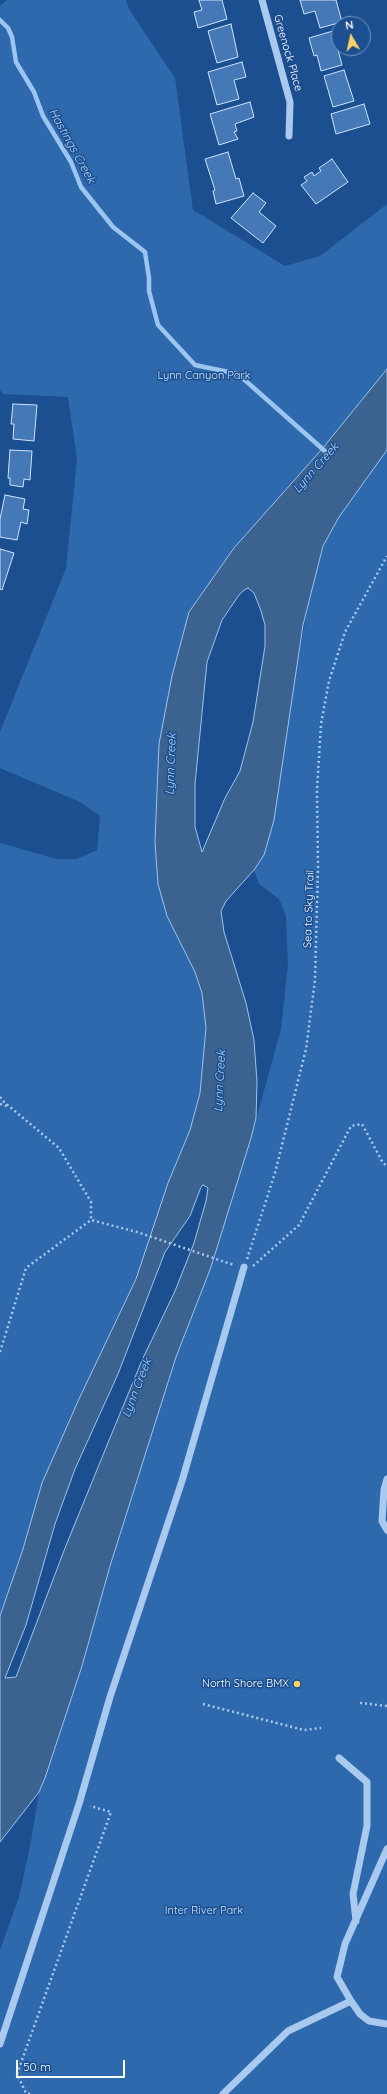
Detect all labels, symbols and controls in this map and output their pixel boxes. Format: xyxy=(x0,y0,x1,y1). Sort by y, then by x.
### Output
street label: Greenock Place xyxy=(271,13,305,93)
north arrow xyxy=(331,16,371,56)
text: N xyxy=(344,18,354,33)
water label: Hastings Creek xyxy=(45,106,99,186)
park label: Lynn Canyon Park xyxy=(157,369,251,383)
water label: Lynn Creek xyxy=(290,440,342,496)
water label: Lynn Creek xyxy=(163,733,179,795)
street label: Sea to Sky Trail xyxy=(301,870,317,948)
water label: Lynn Creek xyxy=(211,1050,229,1112)
water label: Lynn Creek xyxy=(119,1356,155,1420)
place label: North Shore BMX xyxy=(202,1677,289,1691)
marker: North Shore BMX xyxy=(292,1679,302,1689)
park label: Inter River Park xyxy=(165,1904,243,1918)
scale bar xyxy=(18,2052,127,2078)
text: 50 m xyxy=(23,2059,51,2074)

